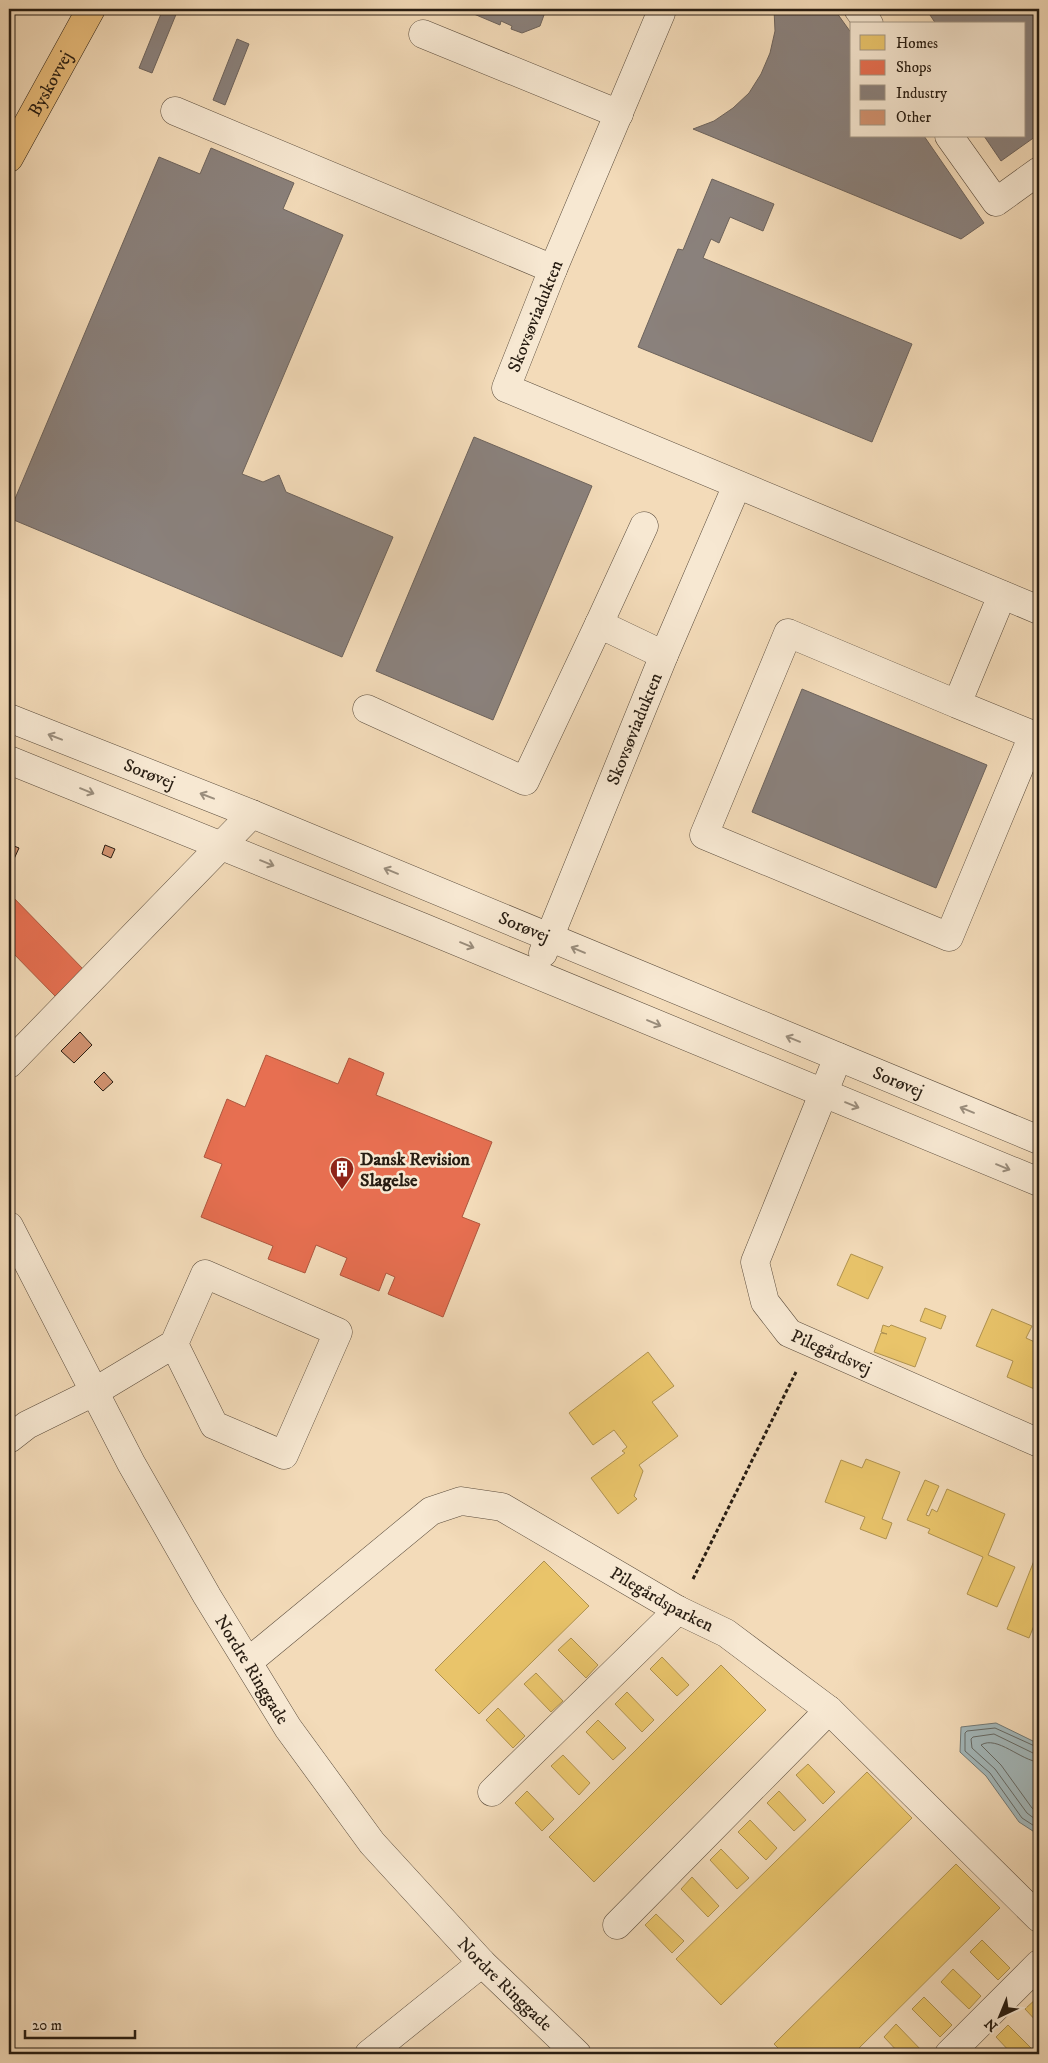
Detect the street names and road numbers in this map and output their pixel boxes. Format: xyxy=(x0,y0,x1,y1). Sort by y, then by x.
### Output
street label: Byskovvej xyxy=(24,48,78,120)
street label: Skovsøviadukten xyxy=(503,257,569,376)
street label: Skovsøviadukten xyxy=(602,669,668,788)
street label: Sorøvej xyxy=(120,754,178,794)
street label: Sorøvej xyxy=(495,907,553,948)
street label: Sorøvej xyxy=(869,1062,927,1103)
street label: Pilegårdsvej xyxy=(787,1325,875,1380)
street label: Pilegårdsparken xyxy=(606,1563,717,1638)
street label: Nordre Ringgade xyxy=(209,1611,293,1729)
street label: Nordre Ringgade xyxy=(452,1933,556,2036)

